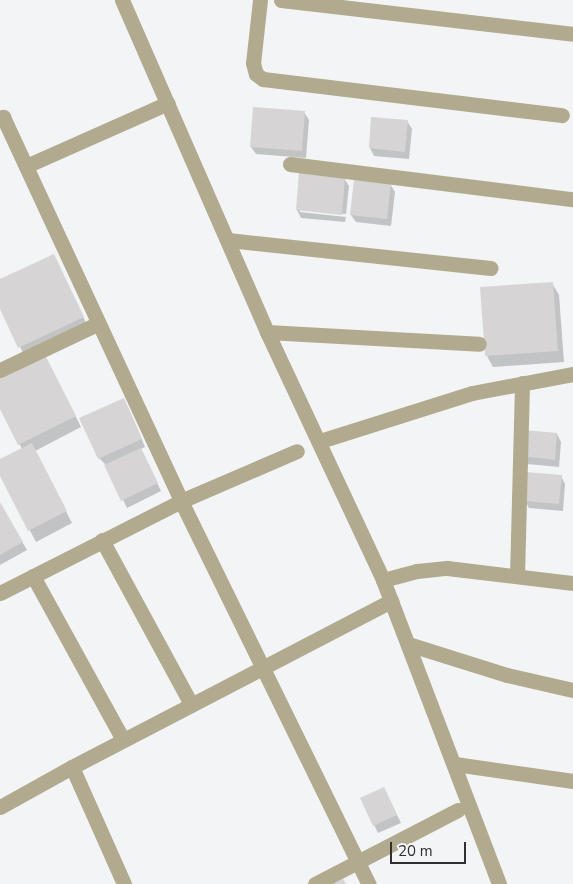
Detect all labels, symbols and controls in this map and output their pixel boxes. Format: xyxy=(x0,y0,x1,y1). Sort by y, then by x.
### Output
scale bar xyxy=(393,832,469,864)
text: 20 m xyxy=(398,841,433,861)

